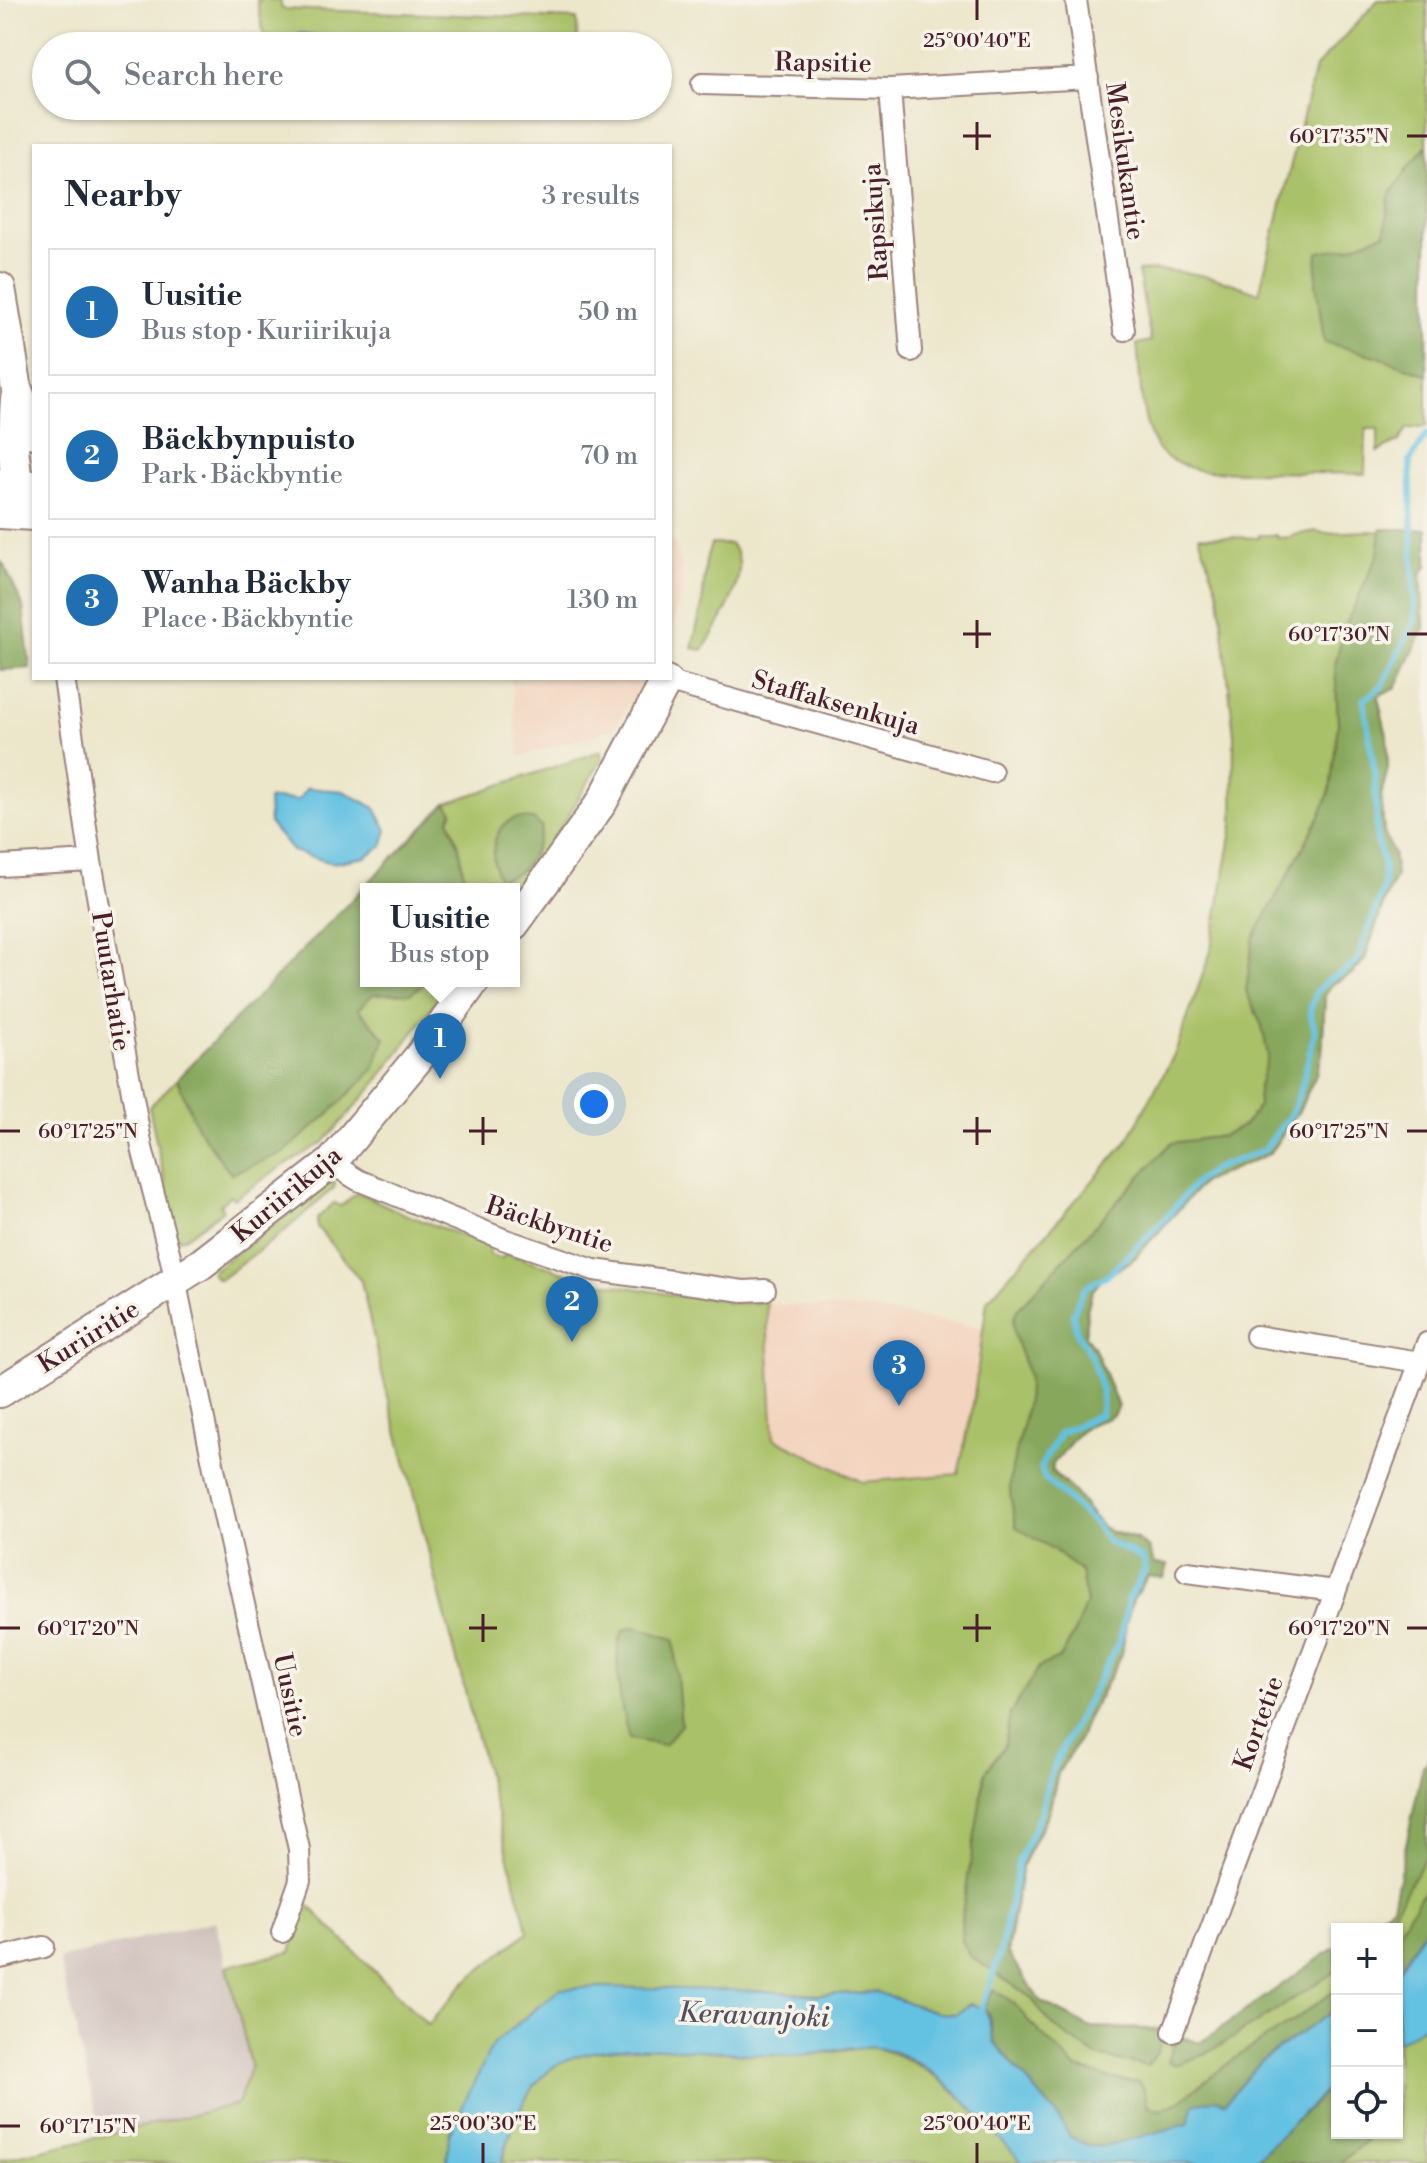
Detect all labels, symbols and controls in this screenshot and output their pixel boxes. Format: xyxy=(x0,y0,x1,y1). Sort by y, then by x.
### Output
text: 25°00'40"E xyxy=(923,29,1031,54)
search box xyxy=(32,32,672,120)
street label: Rapsitie xyxy=(774,46,872,80)
icon: search xyxy=(60,54,104,98)
text: Search here xyxy=(124,57,284,95)
street label: Mesikukantie xyxy=(1098,80,1152,242)
text: 60°17'35"N xyxy=(1289,125,1389,150)
street label: Rapsikuja xyxy=(856,161,896,282)
text: Nearby xyxy=(64,175,182,217)
text: 3 results xyxy=(542,180,640,212)
text: Uusitie xyxy=(142,277,242,315)
text: 1 xyxy=(86,296,98,328)
text: 50 m xyxy=(578,296,638,328)
text: Bus stop · Kuriirikuja xyxy=(142,315,391,347)
text: Bäckbynpuisto xyxy=(142,421,355,459)
text: 2 xyxy=(84,440,100,472)
text: 70 m xyxy=(580,440,638,472)
text: Park · Bäckbyntie xyxy=(142,459,343,491)
text: Wanha Bäckby xyxy=(142,565,351,603)
text: 3 xyxy=(84,584,100,616)
text: 130 m xyxy=(567,584,638,616)
text: Place · Bäckbyntie xyxy=(142,603,354,635)
text: 60°17'30"N xyxy=(1288,623,1390,648)
street label: Staffaksenkuja xyxy=(748,664,924,742)
popup xyxy=(360,883,520,987)
text: Uusitie xyxy=(390,900,490,938)
street label: Puutarhatie xyxy=(84,909,138,1053)
text: Bus stop xyxy=(390,938,490,970)
pin: 1 xyxy=(414,1013,466,1079)
your location xyxy=(574,1084,614,1124)
text: 60°17'25"N xyxy=(38,1120,138,1145)
text: 60°17'25"N xyxy=(1289,1120,1389,1145)
street label: Kuriirikuja xyxy=(225,1139,349,1250)
street label: Bäckbyntie xyxy=(481,1189,617,1261)
pin: 2 xyxy=(546,1276,598,1342)
street label: Kuriiritie xyxy=(32,1293,145,1381)
pin: 3 xyxy=(873,1340,925,1406)
text: 60°17'20"N xyxy=(37,1617,139,1642)
text: 60°17'20"N xyxy=(1288,1617,1390,1642)
street label: Uusitie xyxy=(266,1651,314,1740)
street label: Kortetie xyxy=(1227,1672,1291,1775)
map controls xyxy=(1331,1923,1403,2139)
button: + xyxy=(1331,1923,1403,1995)
water label: Keravanjoki xyxy=(678,1995,830,2036)
button: − xyxy=(1331,1995,1403,2067)
button: locate xyxy=(1331,2067,1403,2139)
text: 25°00'30"E xyxy=(430,2112,536,2137)
text: 25°00'40"E xyxy=(923,2112,1031,2137)
text: 60°17'15"N xyxy=(39,2115,137,2140)

